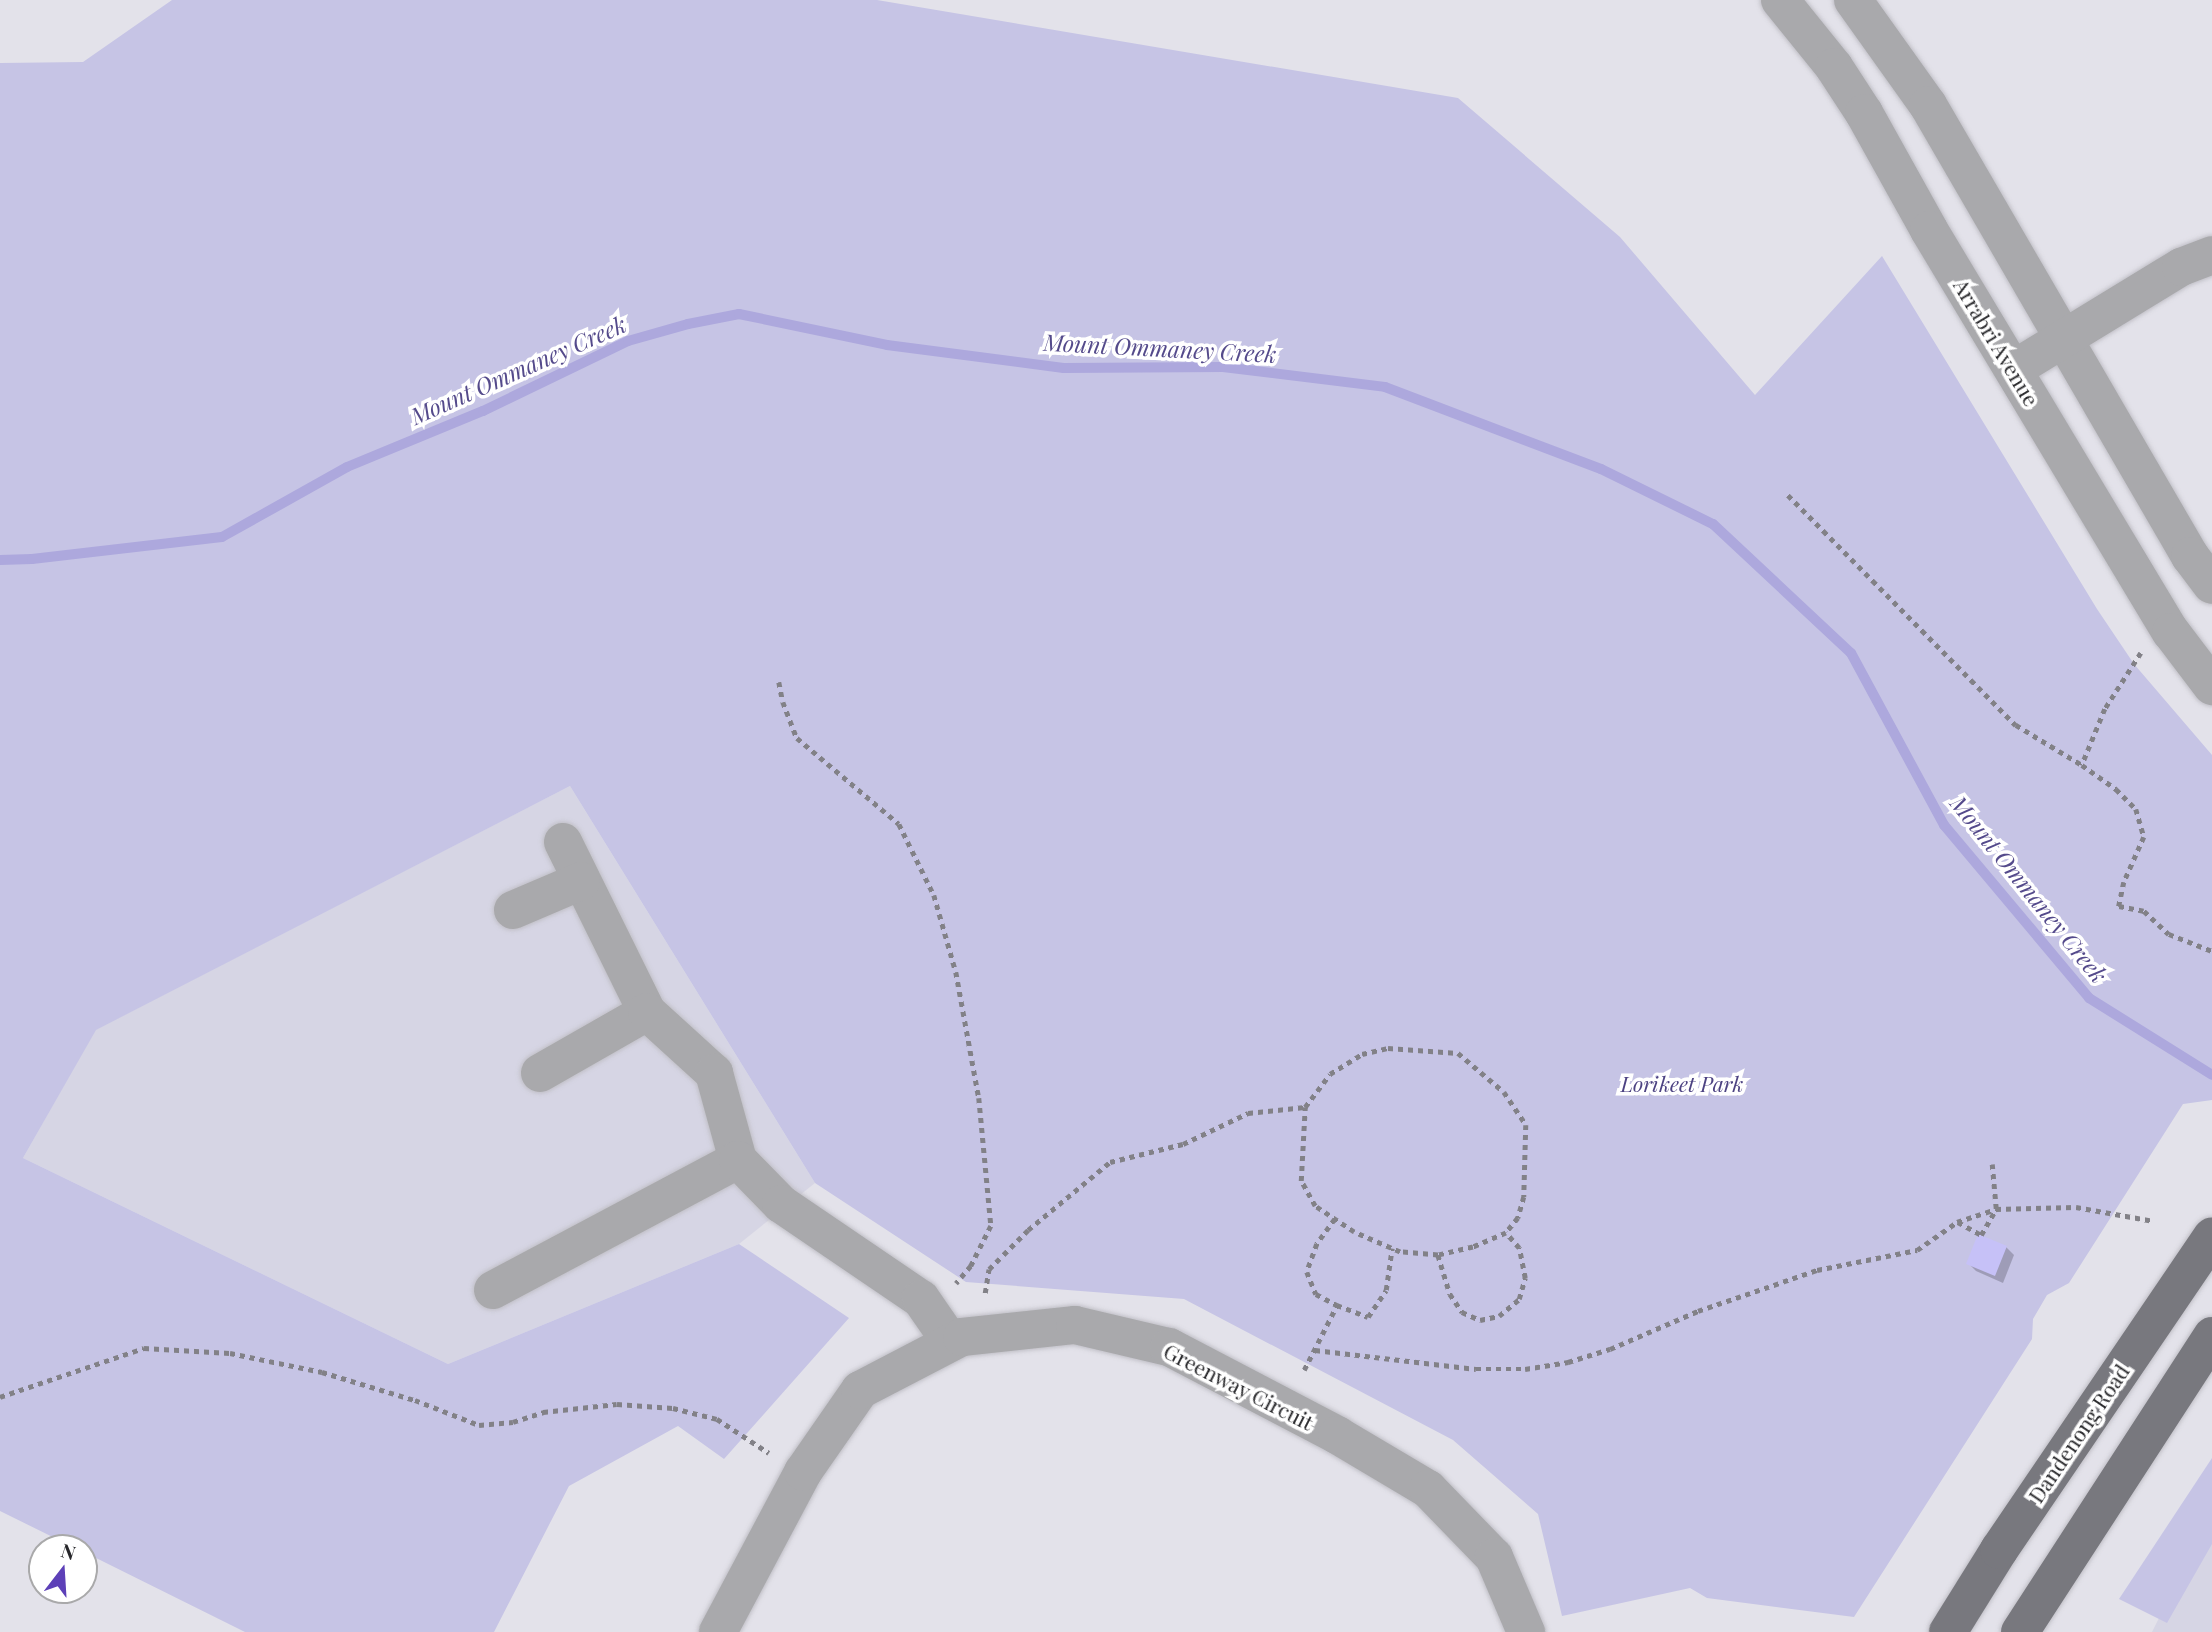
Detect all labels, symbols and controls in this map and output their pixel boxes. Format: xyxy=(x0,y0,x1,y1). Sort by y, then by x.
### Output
street label: Arrabri Avenue xyxy=(1949,274,2045,410)
water label: Mount Ommaney Creek xyxy=(406,310,630,430)
water label: Mount Ommaney Creek xyxy=(1043,328,1277,368)
water label: Mount Ommaney Creek xyxy=(1945,790,2113,988)
park label: Lorikeet Park xyxy=(1621,1070,1743,1096)
street label: Greenway Circuit xyxy=(1160,1337,1318,1435)
street label: Dandenong Road xyxy=(2022,1359,2134,1507)
north arrow xyxy=(28,1534,98,1604)
text: N xyxy=(58,1536,79,1565)

